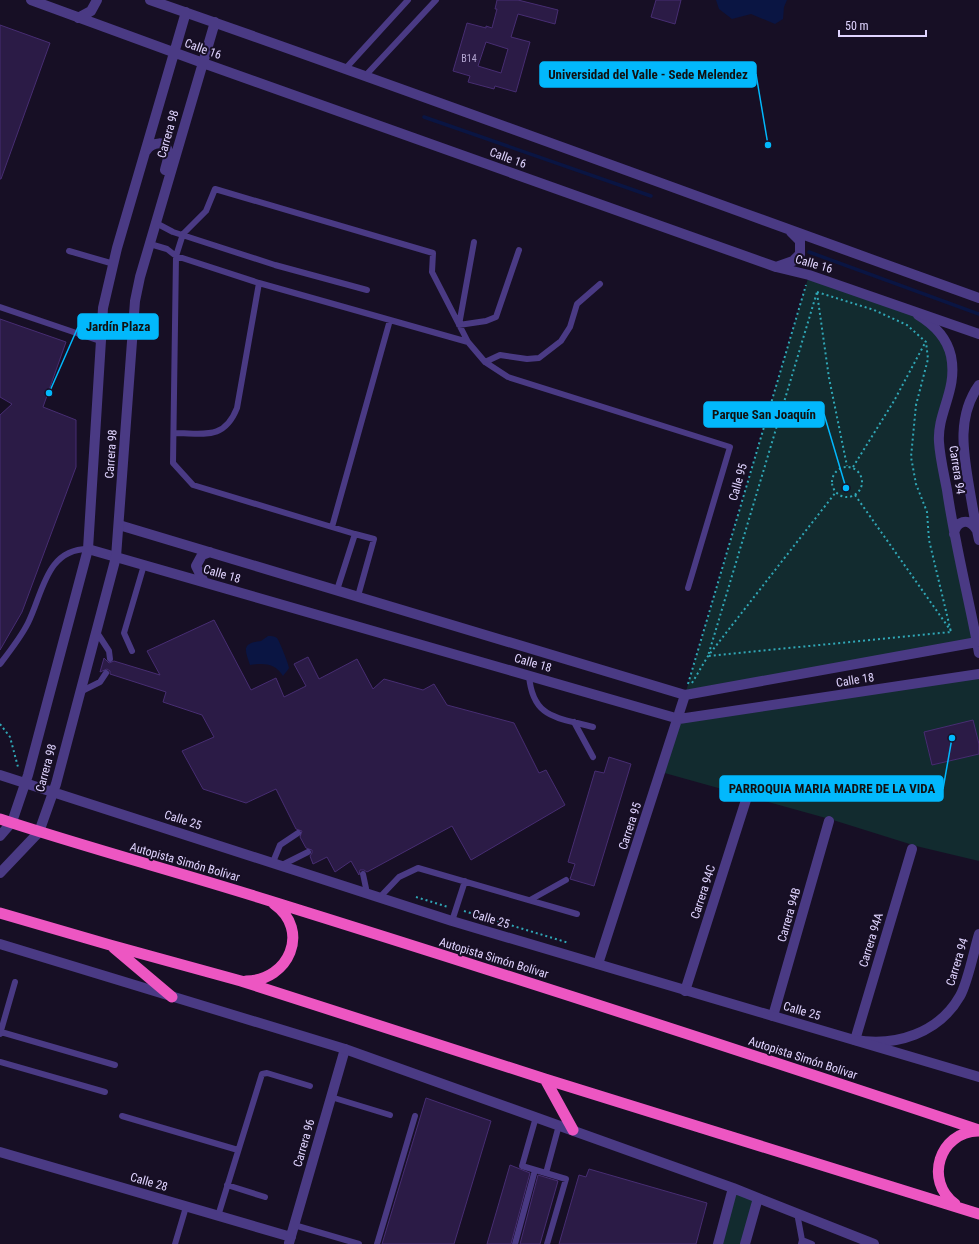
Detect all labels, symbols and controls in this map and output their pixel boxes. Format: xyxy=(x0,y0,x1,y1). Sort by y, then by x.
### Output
scale bar xyxy=(839,12,926,38)
text: 50 m xyxy=(845,19,869,33)
street label: Calle 16 xyxy=(183,36,223,62)
house number: B14 xyxy=(461,53,477,64)
callout: Universidad del Valle - Sede Melendez xyxy=(540,62,756,87)
text: Universidad del Valle - Sede Melendez xyxy=(548,67,748,82)
street label: Carrera 98 xyxy=(154,108,182,160)
street label: Calle 16 xyxy=(488,145,528,171)
street label: Calle 16 xyxy=(794,252,834,276)
callout: Jardín Plaza xyxy=(78,314,158,339)
text: Jardín Plaza xyxy=(86,319,150,334)
callout: Parque San Joaquín xyxy=(704,402,824,427)
text: Parque San Joaquín xyxy=(712,407,816,422)
street label: Carrera 98 xyxy=(102,429,120,479)
street label: Carrera 94 xyxy=(946,445,968,495)
street label: Calle 95 xyxy=(726,462,750,502)
street label: Calle 18 xyxy=(202,562,242,586)
street label: Calle 18 xyxy=(513,651,553,675)
street label: Calle 18 xyxy=(835,670,875,690)
street label: Carrera 98 xyxy=(33,742,59,794)
callout: PARROQUIA MARIA MADRE DE LA VIDA xyxy=(720,776,943,801)
text: PARROQUIA MARIA MADRE DE LA VIDA xyxy=(729,781,936,796)
street label: Carrera 95 xyxy=(616,800,644,852)
street label: Calle 25 xyxy=(163,807,203,833)
street label: Autopista Simón Bolívar xyxy=(129,840,242,884)
street label: Carrera 94C xyxy=(688,863,718,921)
street label: Carrera 94B xyxy=(775,886,803,944)
street label: Calle 25 xyxy=(471,907,511,931)
street label: Carrera 94A xyxy=(856,911,886,969)
street label: Autopista Simón Bolívar xyxy=(438,935,551,981)
street label: Carrera 94 xyxy=(943,936,971,988)
street label: Calle 25 xyxy=(782,999,822,1023)
street label: Autopista Simón Bolívar xyxy=(747,1034,859,1082)
street label: Carrera 96 xyxy=(290,1117,318,1169)
street label: Calle 28 xyxy=(129,1170,169,1194)

